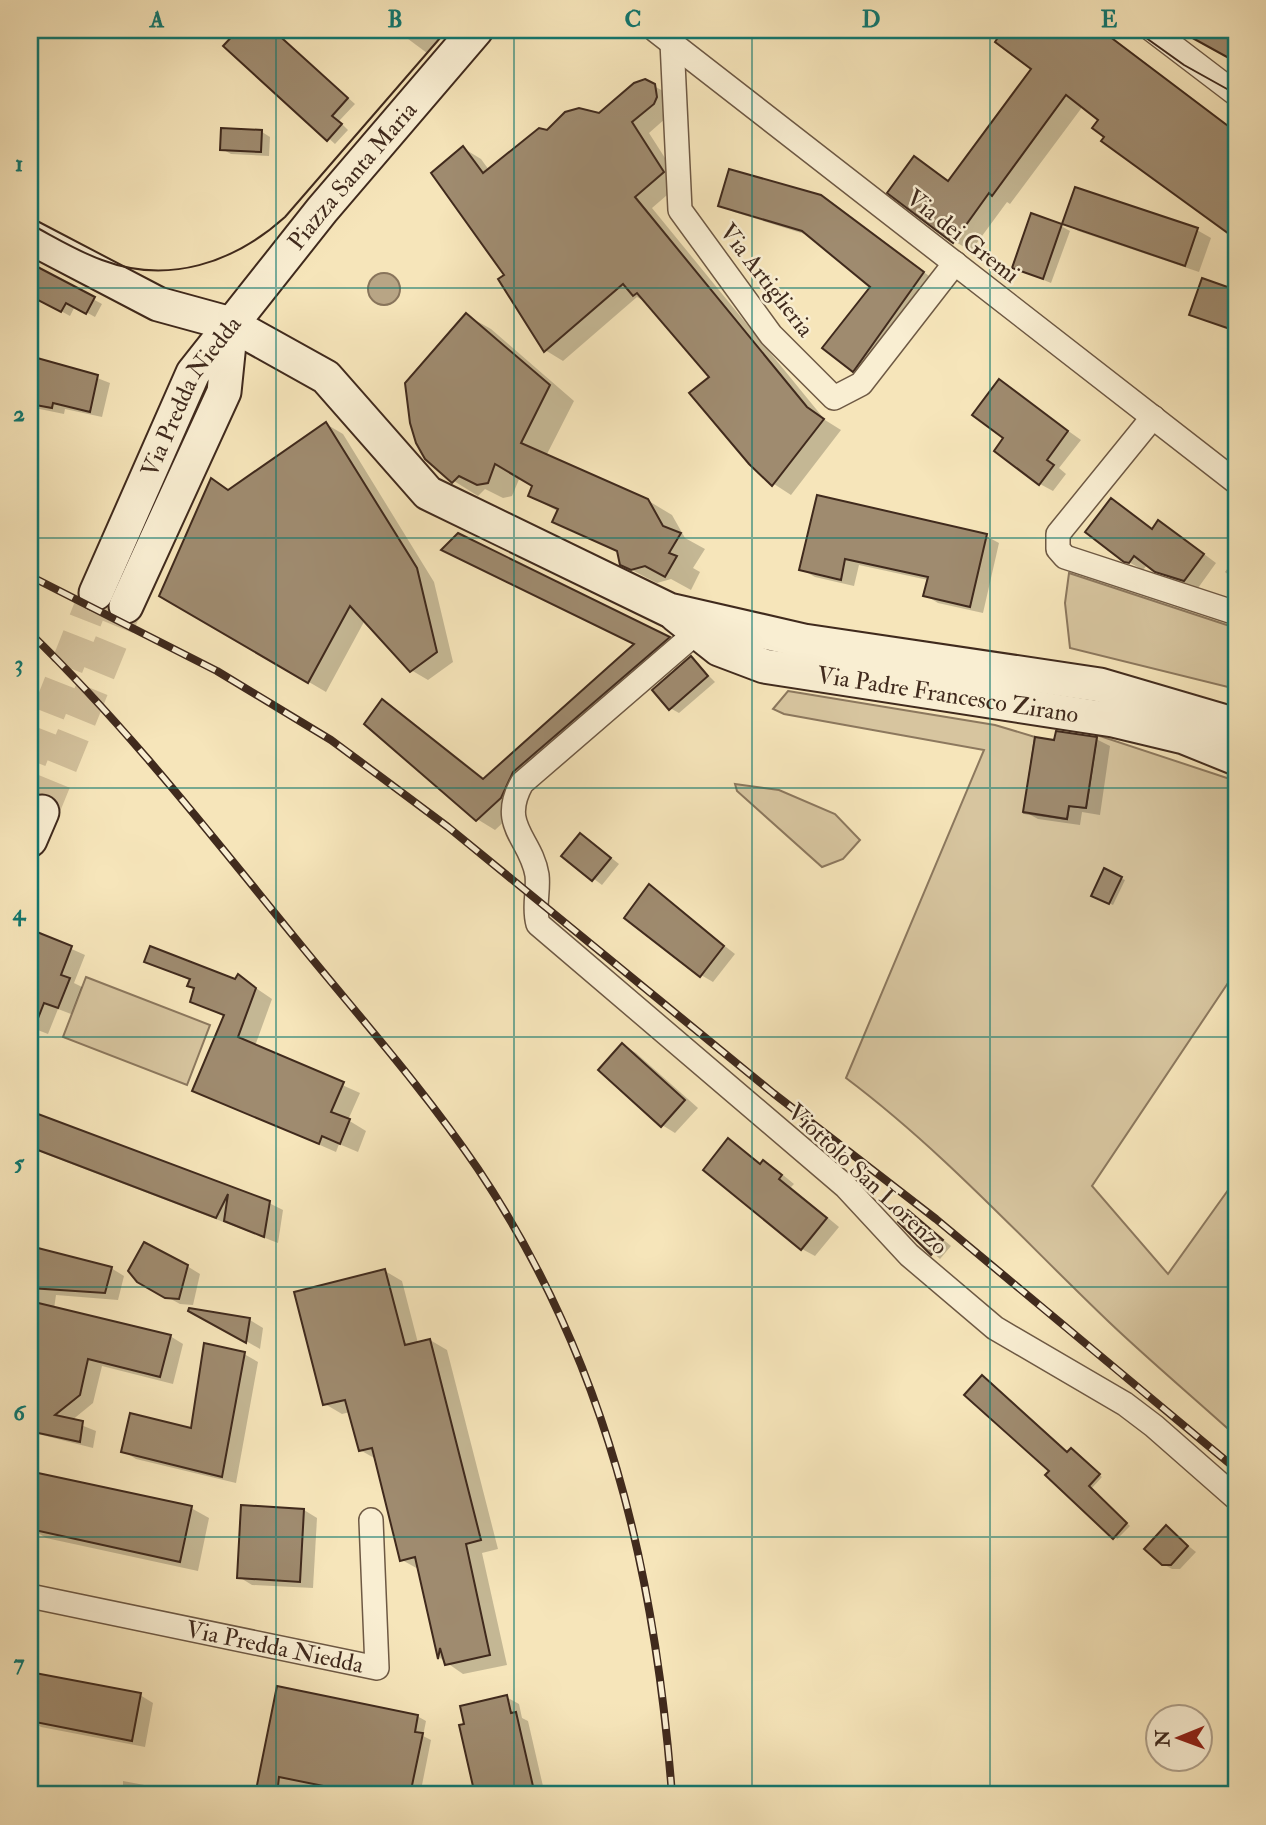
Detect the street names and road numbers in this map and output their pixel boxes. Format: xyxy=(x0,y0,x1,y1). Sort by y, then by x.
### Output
street label: Piazza Santa Maria xyxy=(281,94,425,257)
street label: Via dei Gremi xyxy=(900,182,1026,290)
street label: Via Artiglieria xyxy=(713,217,821,344)
street label: Via Predda Niedda xyxy=(134,309,249,482)
street label: Via Padre Francesco Zirano xyxy=(815,659,1081,730)
street label: Viottolo San Lorenzo xyxy=(781,1097,954,1262)
street label: Via Predda Niedda xyxy=(183,1614,367,1681)

